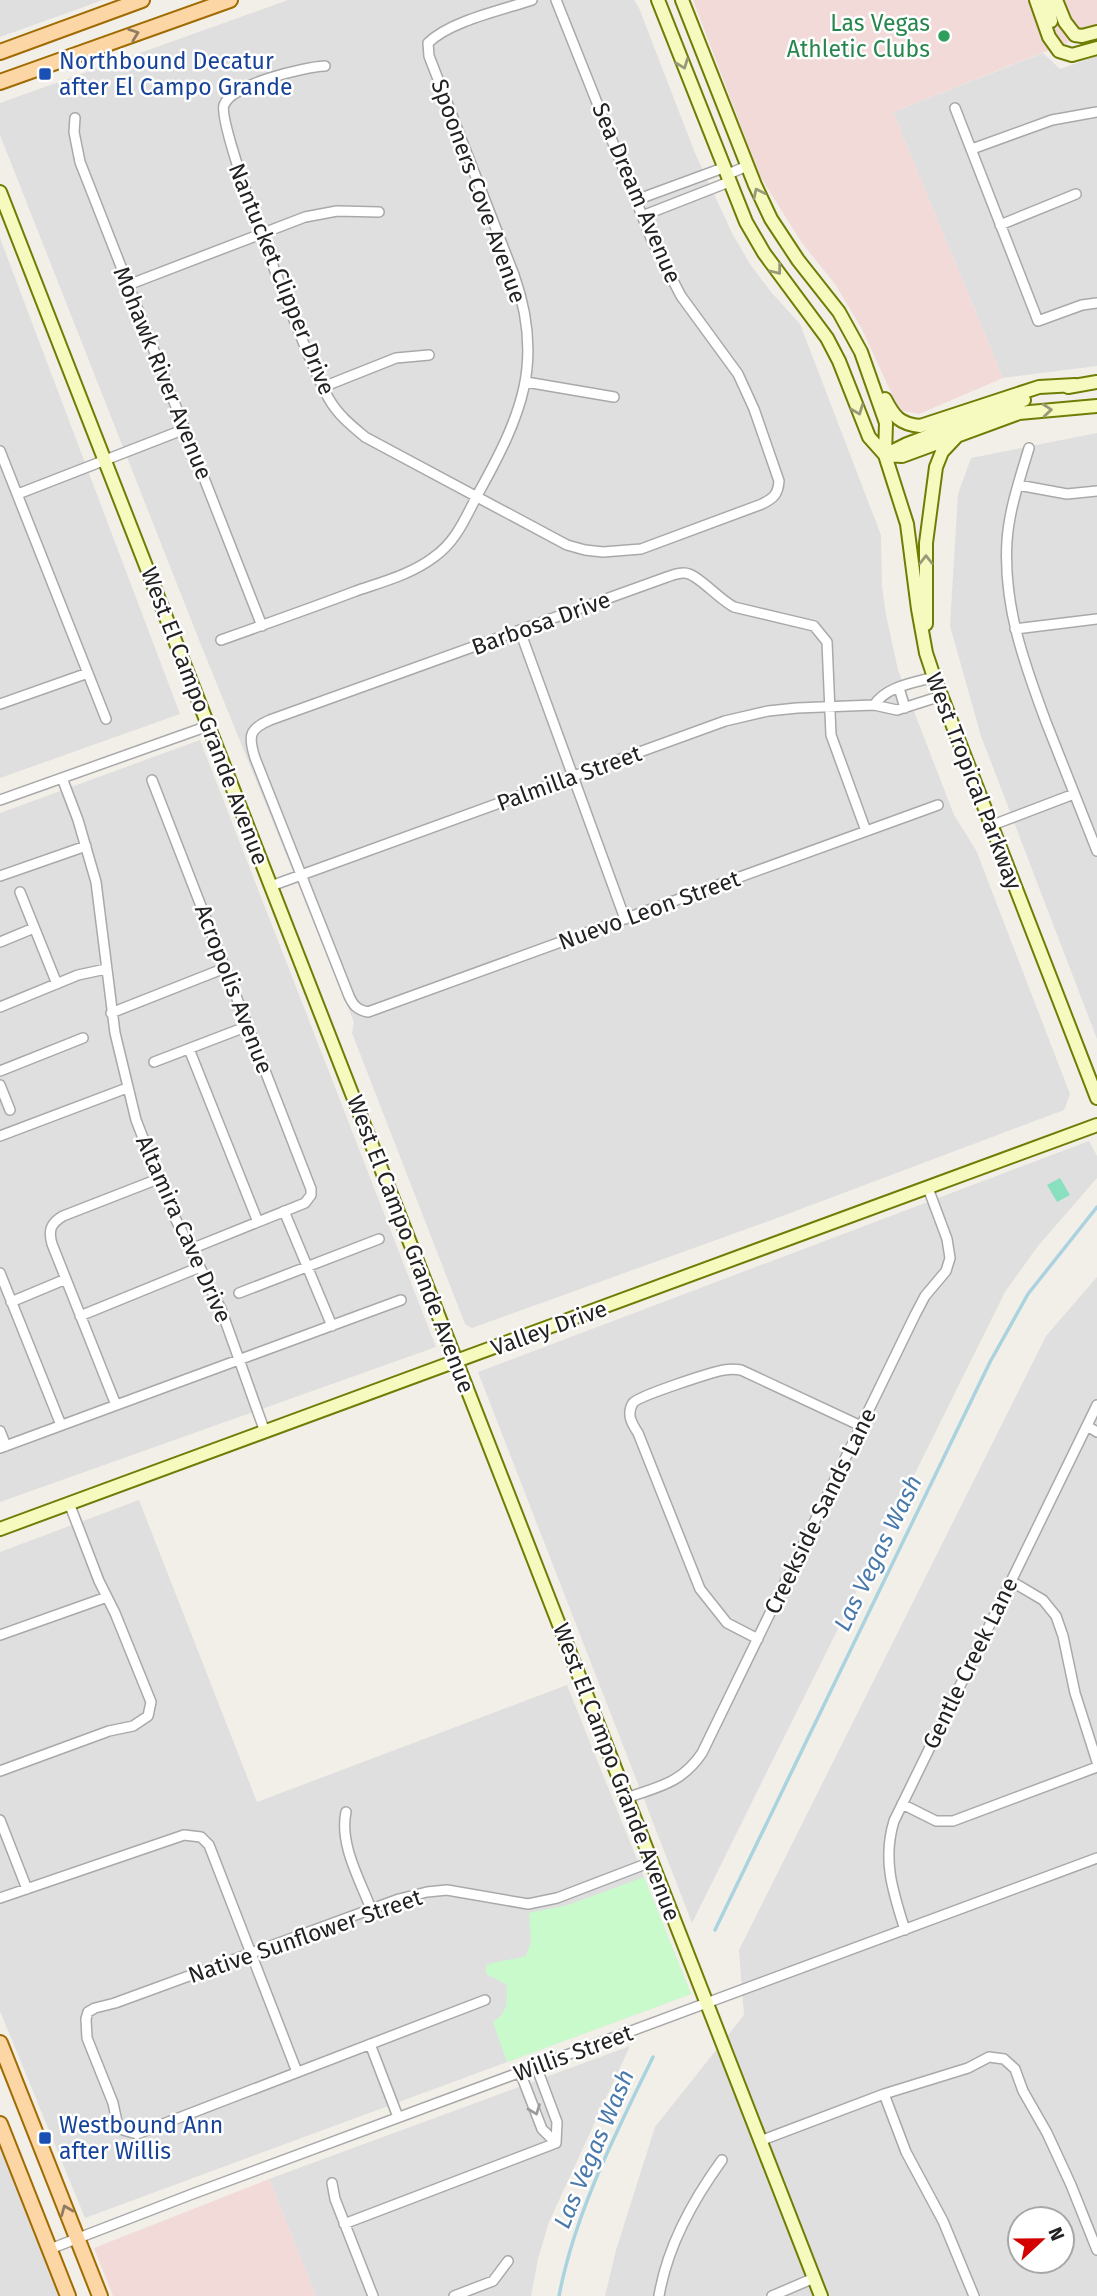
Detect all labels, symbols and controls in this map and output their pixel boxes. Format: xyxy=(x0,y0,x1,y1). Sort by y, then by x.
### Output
place label: Las Vegas Athletic Clubs xyxy=(787,9,930,63)
one-way arrow xyxy=(127,28,139,42)
marker: Las Vegas Athletic Clubs xyxy=(936,28,952,44)
place label: Northbound Decatur after El Campo Grande xyxy=(59,47,293,101)
one-way arrow xyxy=(674,57,688,69)
marker: Northbound Decatur after El Campo Grande xyxy=(37,66,53,82)
street label: Spooners Cove Avenue xyxy=(425,75,533,307)
street label: Sea Dream Avenue xyxy=(586,99,688,287)
street label: Nantucket Clipper Drive xyxy=(223,159,341,399)
one-way arrow xyxy=(753,188,767,200)
street label: Mohawk River Avenue xyxy=(107,262,219,484)
one-way arrow xyxy=(769,262,782,274)
one-way arrow xyxy=(1041,403,1052,418)
one-way arrow xyxy=(850,404,864,416)
one-way arrow xyxy=(918,554,934,565)
street label: West El Campo Grande Avenue xyxy=(135,563,275,869)
street label: Barbosa Drive xyxy=(468,585,614,661)
street label: West Tropical Parkway xyxy=(920,668,1029,894)
street label: Palmilla Street xyxy=(493,739,646,817)
street label: Nuevo Leon Street xyxy=(554,864,744,956)
street label: Acropolis Avenue xyxy=(189,900,279,1078)
street label: West El Campo Grande Avenue xyxy=(341,1091,481,1397)
street label: Altamira Cave Drive xyxy=(130,1131,238,1327)
street label: Valley Drive xyxy=(487,1294,611,1362)
street label: Creekside Sands Lane xyxy=(758,1403,882,1619)
water label: Las Vegas Wash xyxy=(828,1470,928,1636)
street label: Gentle Creek Lane xyxy=(916,1573,1024,1753)
street label: West El Campo Grande Avenue xyxy=(547,1619,687,1925)
street label: Native Sunflower Street xyxy=(184,1883,426,1989)
street label: Willis Street xyxy=(510,2018,637,2087)
water label: Las Vegas Wash xyxy=(548,2065,640,2233)
one-way arrow xyxy=(527,2103,541,2115)
place label: Westbound Ann after Willis xyxy=(59,2111,223,2165)
marker: Westbound Ann after Willis xyxy=(37,2130,53,2146)
one-way arrow xyxy=(61,2204,75,2216)
north arrow xyxy=(1006,2205,1076,2275)
text: N xyxy=(1043,2224,1069,2244)

